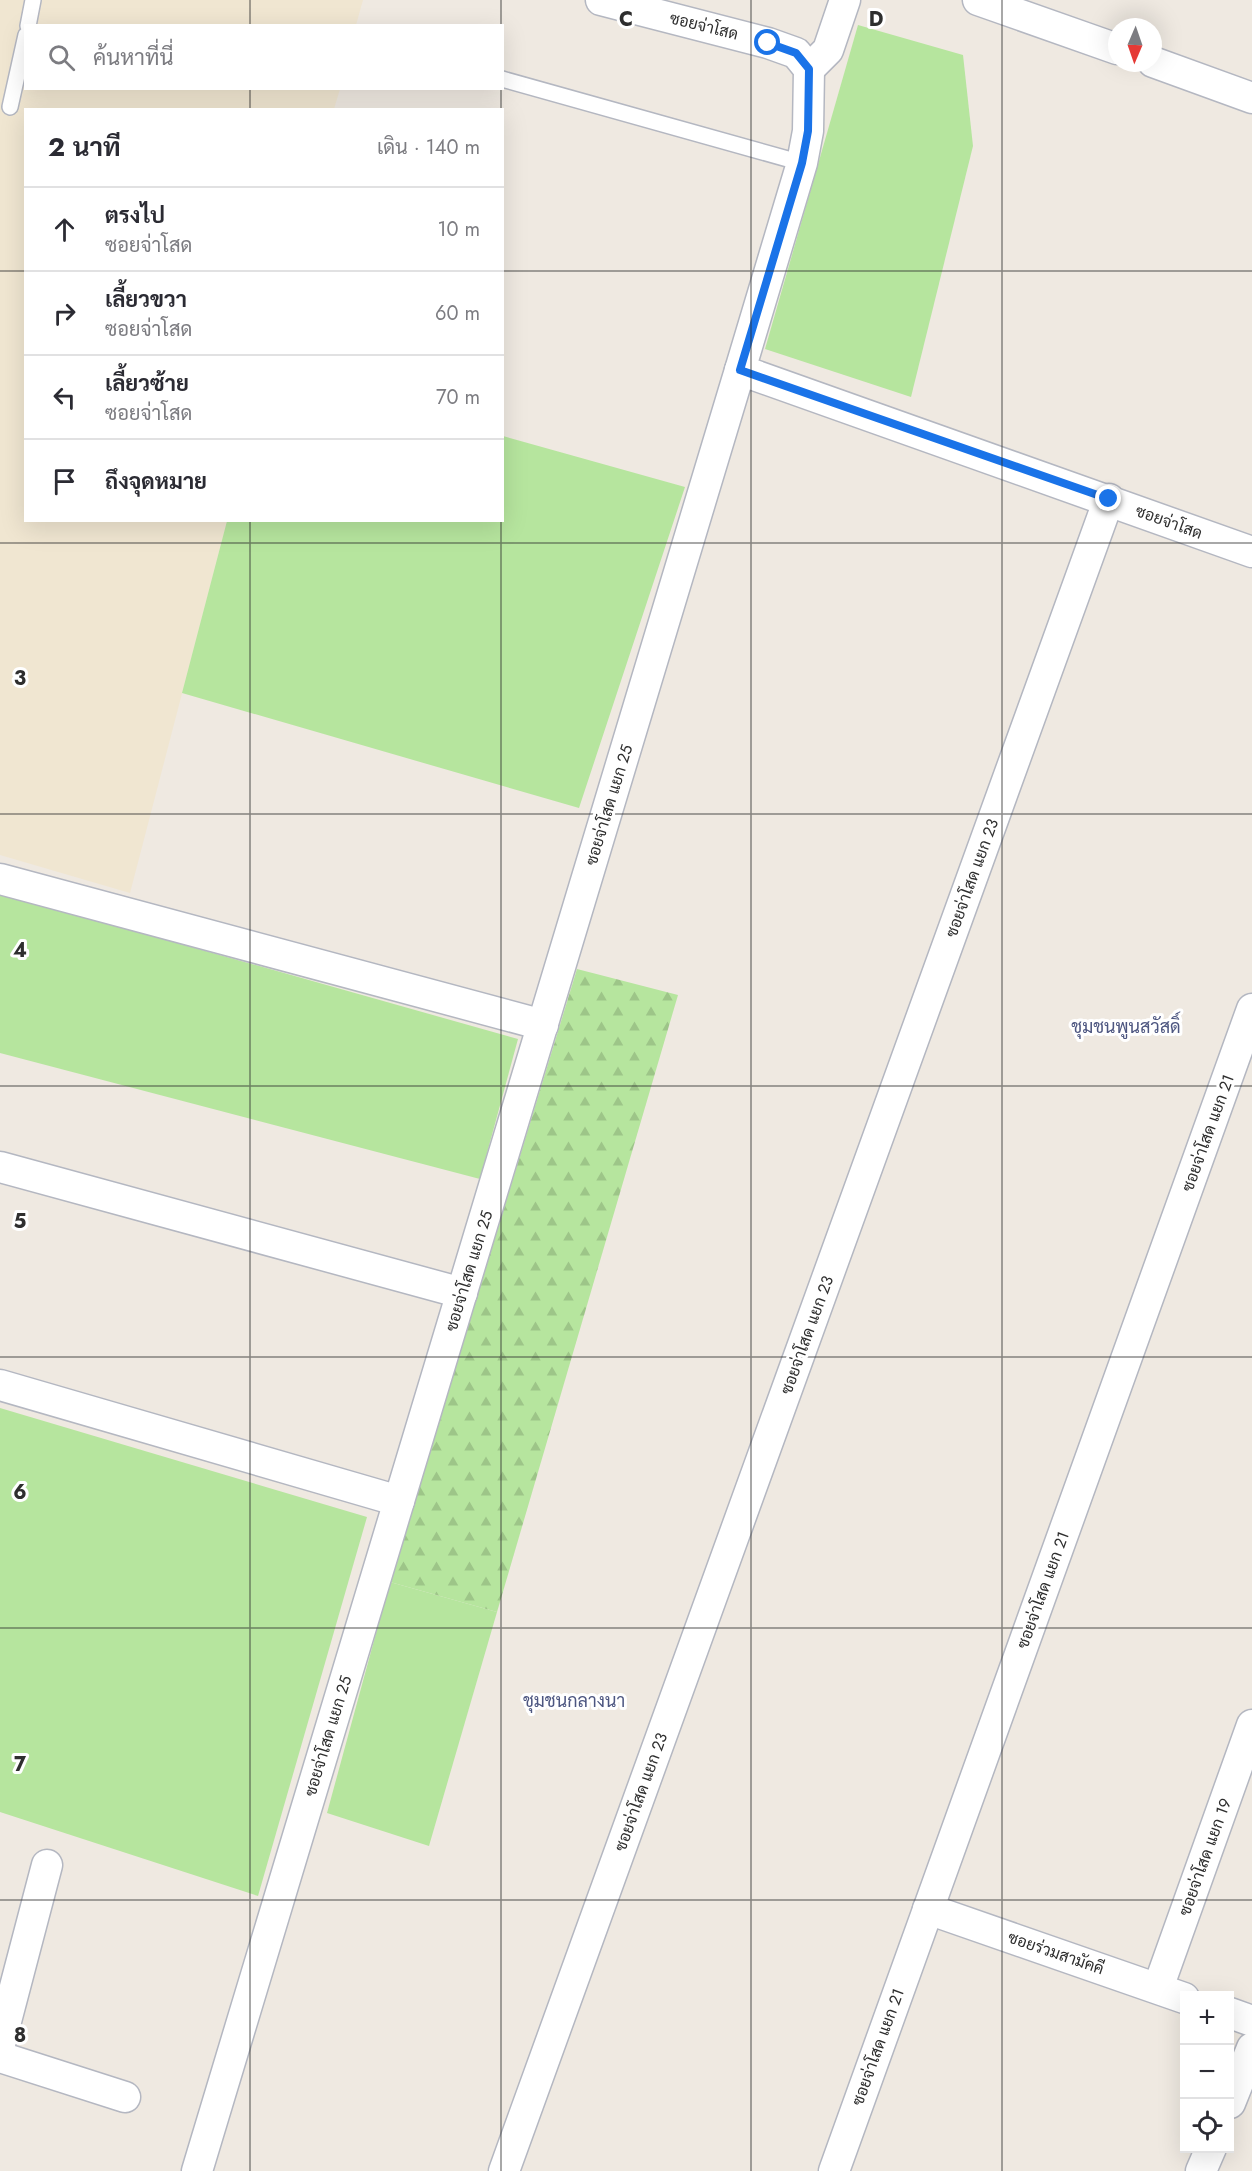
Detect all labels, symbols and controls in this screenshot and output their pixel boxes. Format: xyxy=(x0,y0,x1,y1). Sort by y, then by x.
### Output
text: C xyxy=(619,5,633,34)
text: D xyxy=(869,5,883,34)
street label: ซอยจ่าโสด xyxy=(667,6,741,46)
north arrow xyxy=(1108,18,1162,72)
search box xyxy=(24,24,504,90)
route start xyxy=(754,29,780,55)
icon: search xyxy=(45,41,78,74)
text: ค้นหาที่นี่ xyxy=(93,41,173,73)
text: 2 นาที xyxy=(48,128,121,166)
text: เดิน · 140 m xyxy=(377,133,480,162)
text: ตรงไป xyxy=(105,199,165,231)
icon: ahead xyxy=(48,213,81,246)
text: 10 m xyxy=(437,215,480,244)
text: ซอยจ่าโสด xyxy=(105,231,192,260)
text: เลี้ยวขวา xyxy=(105,283,187,315)
icon: right xyxy=(48,297,81,330)
text: 60 m xyxy=(435,299,480,328)
text: ซอยจ่าโสด xyxy=(105,315,192,344)
text: เลี้ยวซ้าย xyxy=(105,367,189,399)
icon: left xyxy=(48,381,81,414)
text: 70 m xyxy=(436,383,480,412)
text: ซอยจ่าโสด xyxy=(105,399,192,428)
icon: arrive xyxy=(48,465,81,498)
text: ถึงจุดหมาย xyxy=(105,465,207,497)
route end xyxy=(1095,485,1121,511)
street label: ซอยจ่าโสด xyxy=(1132,499,1206,545)
text: 3 xyxy=(14,664,26,693)
street label: ซอยจ่าโสด แยก 25 xyxy=(580,742,638,868)
street label: ซอยจ่าโสด แยก 23 xyxy=(940,815,1004,941)
text: 4 xyxy=(13,936,27,965)
district label: ชุมชนพูนสวัสดิ์ xyxy=(1071,1011,1181,1040)
street label: ซอยจ่าโสด แยก 21 xyxy=(1176,1071,1240,1195)
text: 5 xyxy=(14,1207,27,1236)
street label: ซอยจ่าโสด แยก 25 xyxy=(440,1208,498,1334)
street label: ซอยจ่าโสด แยก 23 xyxy=(775,1272,839,1398)
text: 6 xyxy=(13,1478,27,1507)
street label: ซอยจ่าโสด แยก 21 xyxy=(1011,1528,1075,1652)
street label: ซอยจ่าโสด แยก 25 xyxy=(299,1673,357,1799)
district label: ชุมชนกลางนา xyxy=(523,1688,625,1714)
street label: ซอยจ่าโสด แยก 23 xyxy=(609,1729,673,1855)
text: 7 xyxy=(14,1750,27,1779)
street label: ซอยจ่าโสด แยก 19 xyxy=(1173,1795,1237,1919)
street label: ซอยร่วมสามัคคี xyxy=(1005,1926,1107,1980)
street label: ซอยจ่าโสด แยก 21 xyxy=(846,1985,910,2109)
map controls xyxy=(1180,1991,1234,2153)
button: + xyxy=(1180,1991,1234,2045)
text: 8 xyxy=(14,2021,26,2050)
button: − xyxy=(1180,2045,1234,2099)
button: locate xyxy=(1180,2099,1234,2153)

